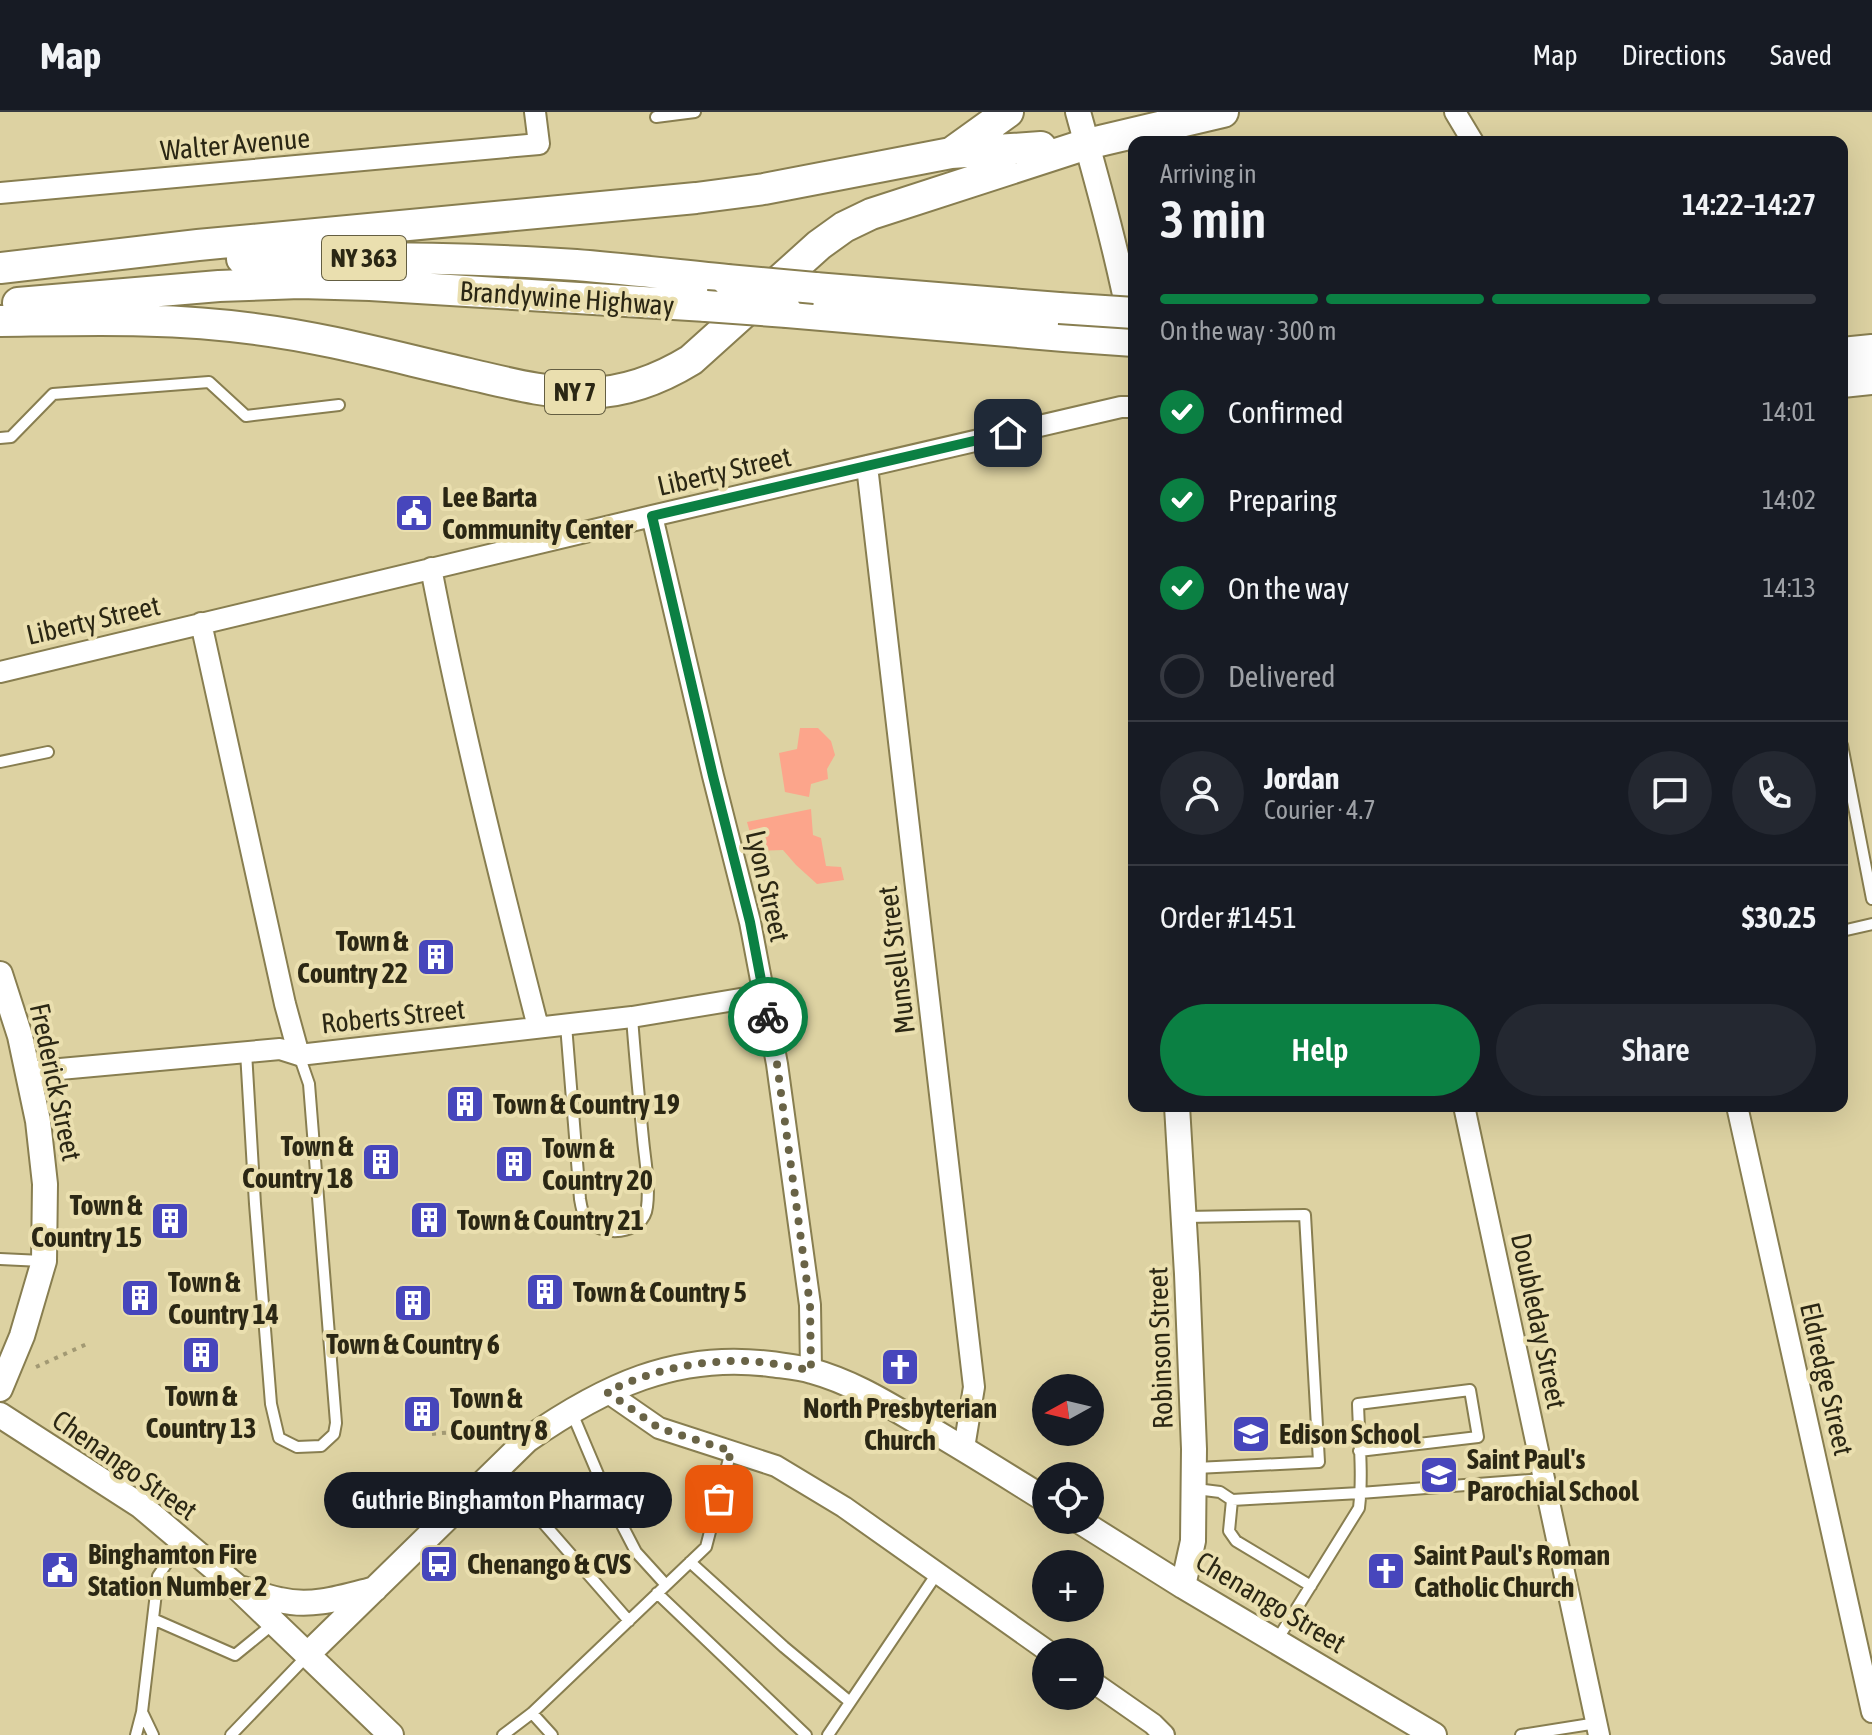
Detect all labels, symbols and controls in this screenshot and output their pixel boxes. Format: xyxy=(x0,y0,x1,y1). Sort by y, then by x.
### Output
text: Map xyxy=(40,34,101,77)
text: Map xyxy=(1533,39,1578,71)
text: Directions xyxy=(1622,39,1726,71)
text: Saved xyxy=(1770,39,1832,71)
street label: Walter Avenue xyxy=(159,122,311,166)
text: Arriving in xyxy=(1160,159,1257,189)
text: 14:22–14:27 xyxy=(1682,187,1816,221)
text: 3 min xyxy=(1160,189,1266,249)
road number: NY 363 xyxy=(322,236,406,280)
street label: Brandywine Highway xyxy=(459,275,675,321)
text: On the way · 300 m xyxy=(1160,316,1337,346)
road number: NY 7 xyxy=(545,370,605,414)
icon: check xyxy=(1160,390,1204,434)
text: Confirmed xyxy=(1228,395,1343,429)
text: 14:01 xyxy=(1762,397,1816,427)
pin xyxy=(974,399,1042,467)
icon: home xyxy=(986,411,1030,455)
street label: Liberty Street xyxy=(654,440,794,502)
icon: check xyxy=(1160,478,1204,522)
place label: Lee Barta Community Center xyxy=(442,481,633,545)
text: Preparing xyxy=(1228,483,1337,517)
text: 14:02 xyxy=(1762,485,1816,515)
public building icon: Lee Barta Community Center xyxy=(393,492,435,534)
icon: check xyxy=(1160,566,1204,610)
text: On the way xyxy=(1228,571,1349,605)
text: 14:13 xyxy=(1762,573,1816,603)
street label: Liberty Street xyxy=(23,589,163,651)
text: Delivered xyxy=(1228,659,1336,693)
button: person xyxy=(1160,751,1244,835)
button: chat xyxy=(1628,751,1712,835)
button: phone xyxy=(1732,751,1816,835)
text: Jordan xyxy=(1264,761,1339,795)
text: Courier · 4.7 xyxy=(1264,795,1375,825)
street label: Lyon Street xyxy=(740,827,796,945)
street label: Munsell Street xyxy=(871,884,921,1036)
text: Order #1451 xyxy=(1160,900,1297,934)
text: $30.25 xyxy=(1742,900,1816,934)
place label: Town & Country 22 xyxy=(297,925,408,989)
building icon: Town & Country 22 xyxy=(415,936,457,978)
courier xyxy=(728,977,808,1057)
street label: Roberts Street xyxy=(320,993,466,1039)
icon: bike xyxy=(746,995,790,1039)
street label: Frederick Street xyxy=(24,1000,88,1164)
button: Help xyxy=(1160,1004,1480,1096)
button: Share xyxy=(1496,1004,1816,1096)
building icon: Town & Country 19 xyxy=(444,1083,486,1125)
place label: Town & Country 19 xyxy=(493,1088,680,1120)
place label: Town & Country 18 xyxy=(242,1130,353,1194)
place label: Town & Country 20 xyxy=(542,1132,653,1196)
building icon: Town & Country 18 xyxy=(360,1141,402,1183)
building icon: Town & Country 20 xyxy=(493,1143,535,1185)
place label: Town & Country 15 xyxy=(31,1189,142,1253)
building icon: Town & Country 21 xyxy=(408,1199,450,1241)
building icon: Town & Country 15 xyxy=(149,1200,191,1242)
place label: Town & Country 21 xyxy=(457,1204,644,1236)
street label: Doubleday Street xyxy=(1505,1230,1573,1412)
place label: Town & Country 14 xyxy=(168,1266,279,1330)
street label: Robinson Street xyxy=(1141,1266,1179,1430)
building icon: Town & Country 5 xyxy=(524,1271,566,1313)
place label: Town & Country 5 xyxy=(573,1276,747,1308)
building icon: Town & Country 14 xyxy=(119,1277,161,1319)
building icon: Town & Country 6 xyxy=(392,1282,434,1324)
street label: Eldredge Street xyxy=(1794,1299,1860,1459)
place label: Town & Country 6 xyxy=(326,1328,500,1360)
building icon: Town & Country 13 xyxy=(180,1334,222,1376)
church icon: North Presbyterian Church xyxy=(879,1346,921,1388)
north arrow xyxy=(1032,1374,1104,1446)
map controls xyxy=(1032,1374,1104,1710)
place label: Town & Country 13 xyxy=(146,1380,256,1444)
place label: Town & Country 8 xyxy=(450,1382,548,1446)
place label: North Presbyterian Church xyxy=(803,1392,997,1456)
building icon: Town & Country 8 xyxy=(401,1393,443,1435)
street label: Chenango Street xyxy=(47,1403,203,1527)
school or university icon: Edison School xyxy=(1230,1413,1272,1455)
place label: Edison School xyxy=(1279,1418,1421,1450)
place label: Saint Paul's Parochial School xyxy=(1467,1443,1639,1507)
school or university icon: Saint Paul's Parochial School xyxy=(1418,1454,1460,1496)
button: locate xyxy=(1032,1462,1104,1534)
pin xyxy=(685,1465,753,1533)
callout: Guthrie Binghamton Pharmacy xyxy=(323,1471,671,1527)
icon: bag xyxy=(697,1477,741,1521)
text: Guthrie Binghamton Pharmacy xyxy=(352,1485,644,1515)
place label: Binghamton Fire Station Number 2 xyxy=(88,1538,267,1602)
place label: Saint Paul's Roman Catholic Church xyxy=(1414,1539,1610,1603)
bus stop icon: Chenango & CVS xyxy=(418,1543,460,1585)
street label: Chenango Street xyxy=(1190,1545,1352,1659)
place label: Chenango & CVS xyxy=(467,1548,631,1580)
public building icon: Binghamton Fire Station Number 2 xyxy=(39,1549,81,1591)
button: + xyxy=(1032,1550,1104,1622)
church icon: Saint Paul's Roman Catholic Church xyxy=(1365,1550,1407,1592)
button: − xyxy=(1032,1638,1104,1710)

